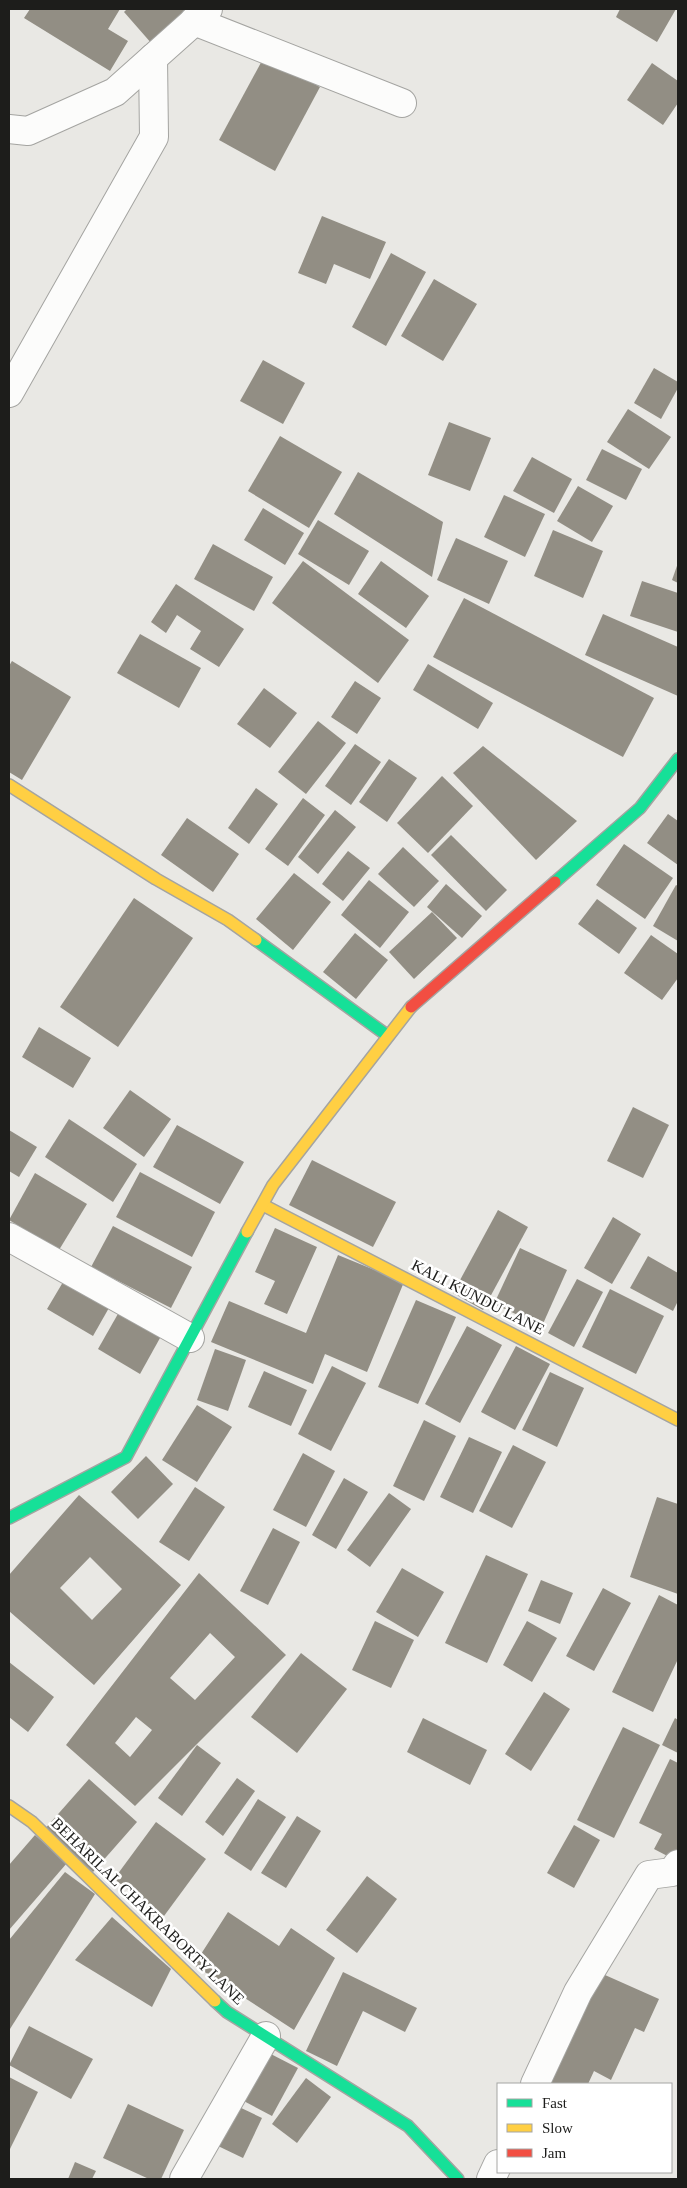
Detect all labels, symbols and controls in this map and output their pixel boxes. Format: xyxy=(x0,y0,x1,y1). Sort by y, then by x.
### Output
street label: KALI KUNDU LANE xyxy=(409,1256,547,1338)
street label: BEHARILAL CHAKRABORTY LANE xyxy=(48,1814,248,2008)
legend xyxy=(497,2083,672,2173)
text: Fast xyxy=(542,2095,568,2111)
text: Slow xyxy=(542,2120,573,2136)
text: Jam xyxy=(542,2145,566,2161)

